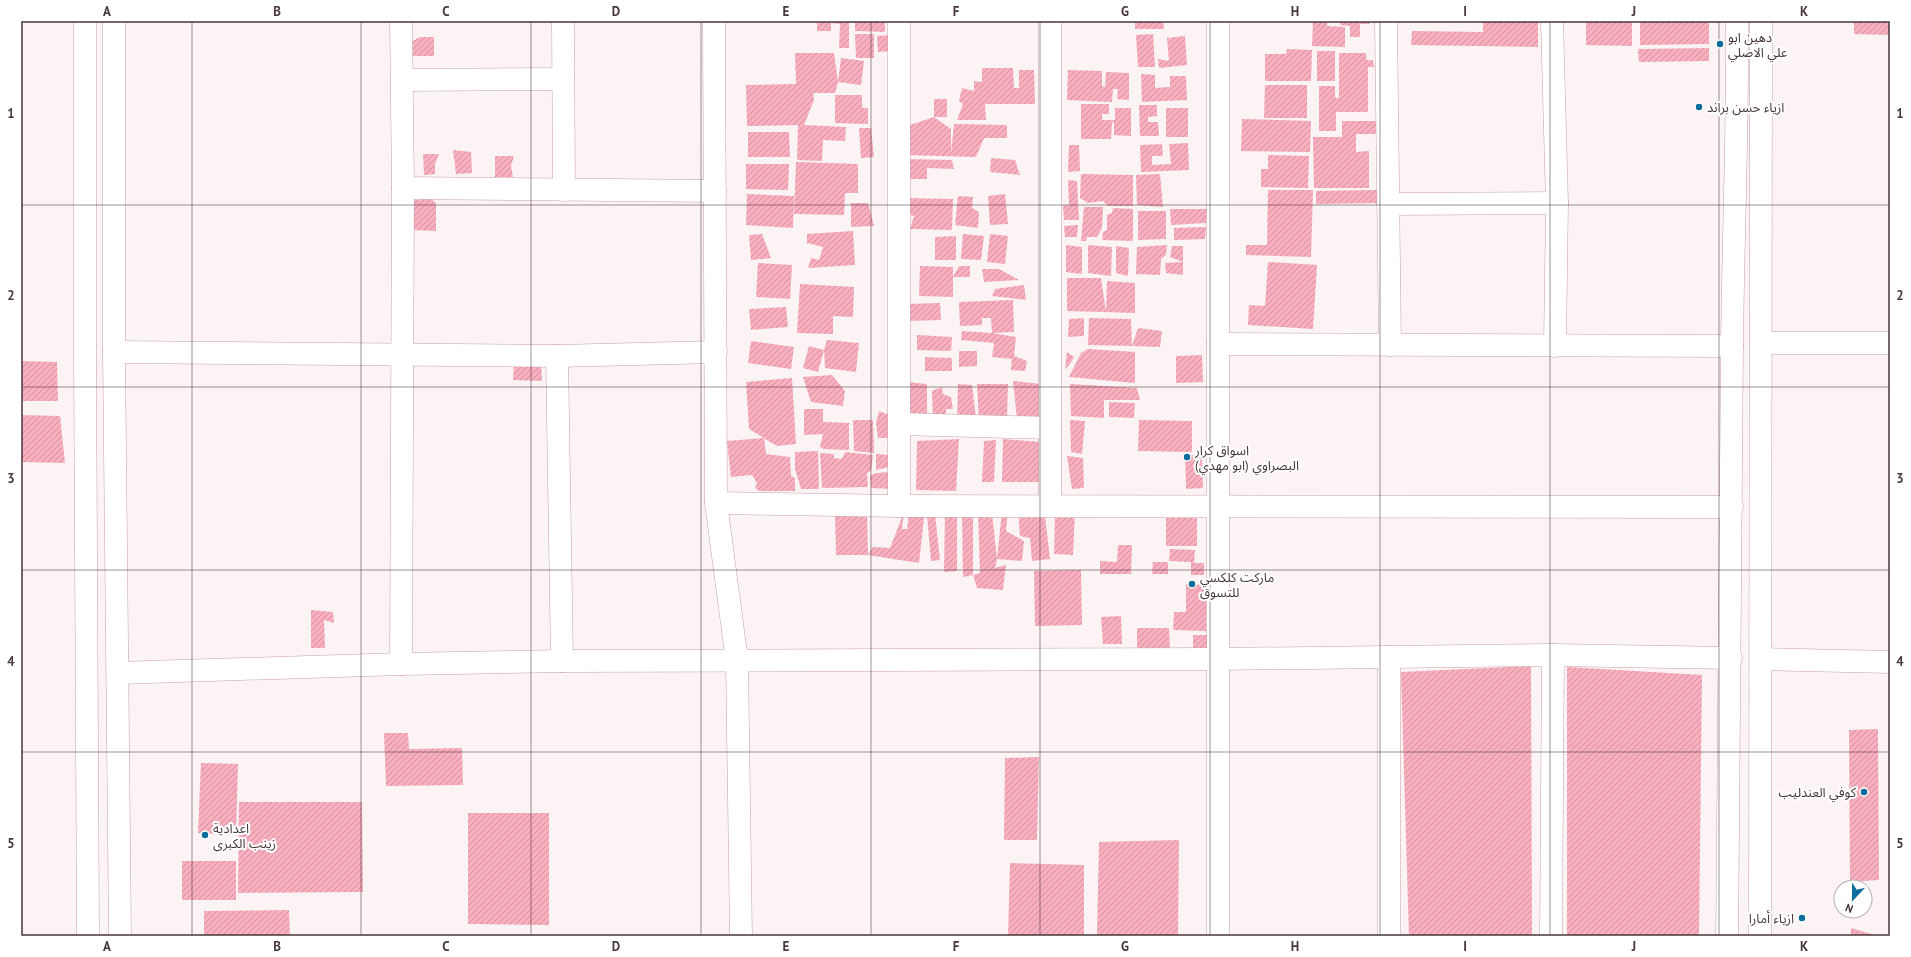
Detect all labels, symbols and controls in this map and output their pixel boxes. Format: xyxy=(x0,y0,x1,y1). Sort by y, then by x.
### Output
text: A xyxy=(103,3,111,20)
text: B xyxy=(273,3,281,20)
text: C xyxy=(442,3,450,20)
text: D xyxy=(612,3,620,20)
text: E xyxy=(783,3,790,20)
text: F xyxy=(953,3,960,20)
text: G xyxy=(1121,3,1129,20)
text: H xyxy=(1291,3,1299,20)
text: I xyxy=(1463,3,1467,20)
text: J xyxy=(1631,3,1636,20)
text: K xyxy=(1800,3,1808,20)
place label: دهين ابو علي الاصلي xyxy=(1728,29,1788,63)
marker: دهين ابو علي الاصلي xyxy=(1715,39,1725,49)
place label: ازياء حسن براند xyxy=(1707,99,1784,116)
marker: ازياء حسن براند xyxy=(1694,102,1704,112)
text: 1 xyxy=(7,105,15,122)
text: 1 xyxy=(1896,105,1904,122)
text: 2 xyxy=(7,287,15,304)
text: 2 xyxy=(1896,287,1904,304)
place label: اسواق كرار البصراوي (ابو مهدي) xyxy=(1194,442,1299,476)
marker: اسواق كرار البصراوي (ابو مهدي) xyxy=(1182,452,1192,462)
text: 3 xyxy=(7,470,15,487)
text: 3 xyxy=(1896,470,1904,487)
place label: ماركت كلكسي للتسوق xyxy=(1200,569,1275,601)
marker: ماركت كلكسي للتسوق xyxy=(1187,579,1197,589)
text: 4 xyxy=(7,653,15,670)
text: 4 xyxy=(1896,653,1904,670)
place label: كوفي العندليب xyxy=(1779,784,1857,803)
marker: كوفي العندليب xyxy=(1859,787,1869,797)
place label: اعدادية زينب الكبرى xyxy=(213,820,276,852)
marker: اعدادية زينب الكبرى xyxy=(200,830,210,840)
text: 5 xyxy=(7,835,15,852)
text: 5 xyxy=(1896,835,1904,852)
north arrow xyxy=(1833,879,1873,919)
text: N xyxy=(1843,900,1855,916)
place label: ازياء أمارا xyxy=(1749,910,1794,927)
marker: ازياء أمارا xyxy=(1797,913,1807,923)
text: A xyxy=(103,938,111,955)
text: B xyxy=(273,938,281,955)
text: C xyxy=(442,938,450,955)
text: D xyxy=(612,938,620,955)
text: E xyxy=(783,938,790,955)
text: F xyxy=(953,938,960,955)
text: G xyxy=(1121,938,1129,955)
text: H xyxy=(1291,938,1299,955)
text: I xyxy=(1463,938,1467,955)
text: J xyxy=(1631,938,1636,955)
text: K xyxy=(1800,938,1808,955)

